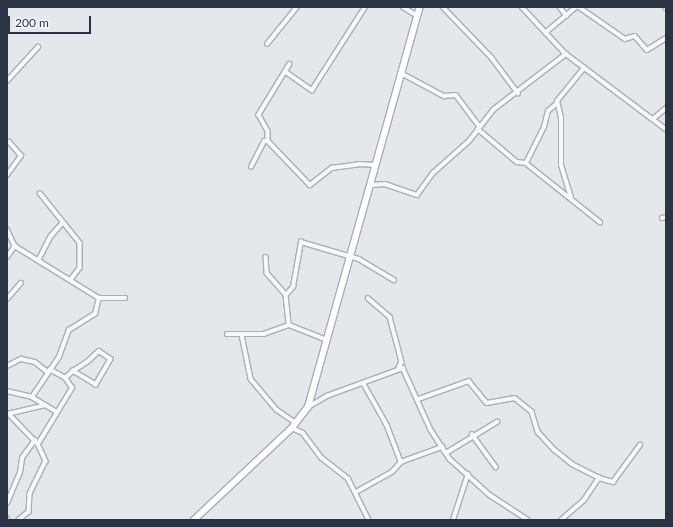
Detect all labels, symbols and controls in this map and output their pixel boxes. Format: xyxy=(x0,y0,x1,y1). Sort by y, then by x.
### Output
scale bar xyxy=(10,8,93,34)
text: 200 m xyxy=(15,15,49,30)

